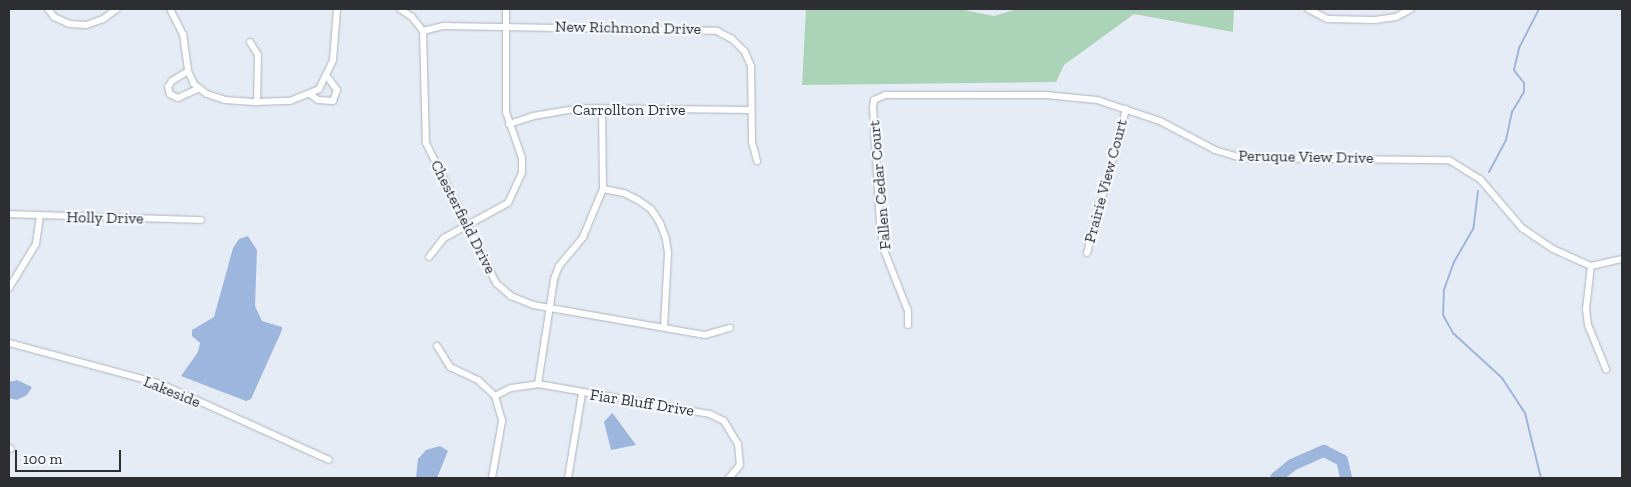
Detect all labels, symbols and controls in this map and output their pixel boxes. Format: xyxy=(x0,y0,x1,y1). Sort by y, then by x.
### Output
street label: New Richmond Drive xyxy=(554,17,702,39)
street label: Carrollton Drive xyxy=(573,100,685,120)
street label: Prairie View Court xyxy=(1080,116,1132,246)
street label: Fallen Cedar Court xyxy=(865,119,895,251)
street label: Peruque View Drive xyxy=(1238,146,1374,168)
street label: Chesterfield Drive xyxy=(426,157,500,277)
street label: Holly Drive xyxy=(66,208,144,228)
street label: Lakeside xyxy=(141,372,203,412)
street label: Fiar Bluff Drive xyxy=(588,385,696,421)
scale bar xyxy=(18,440,124,472)
text: 100 m xyxy=(23,450,62,468)

